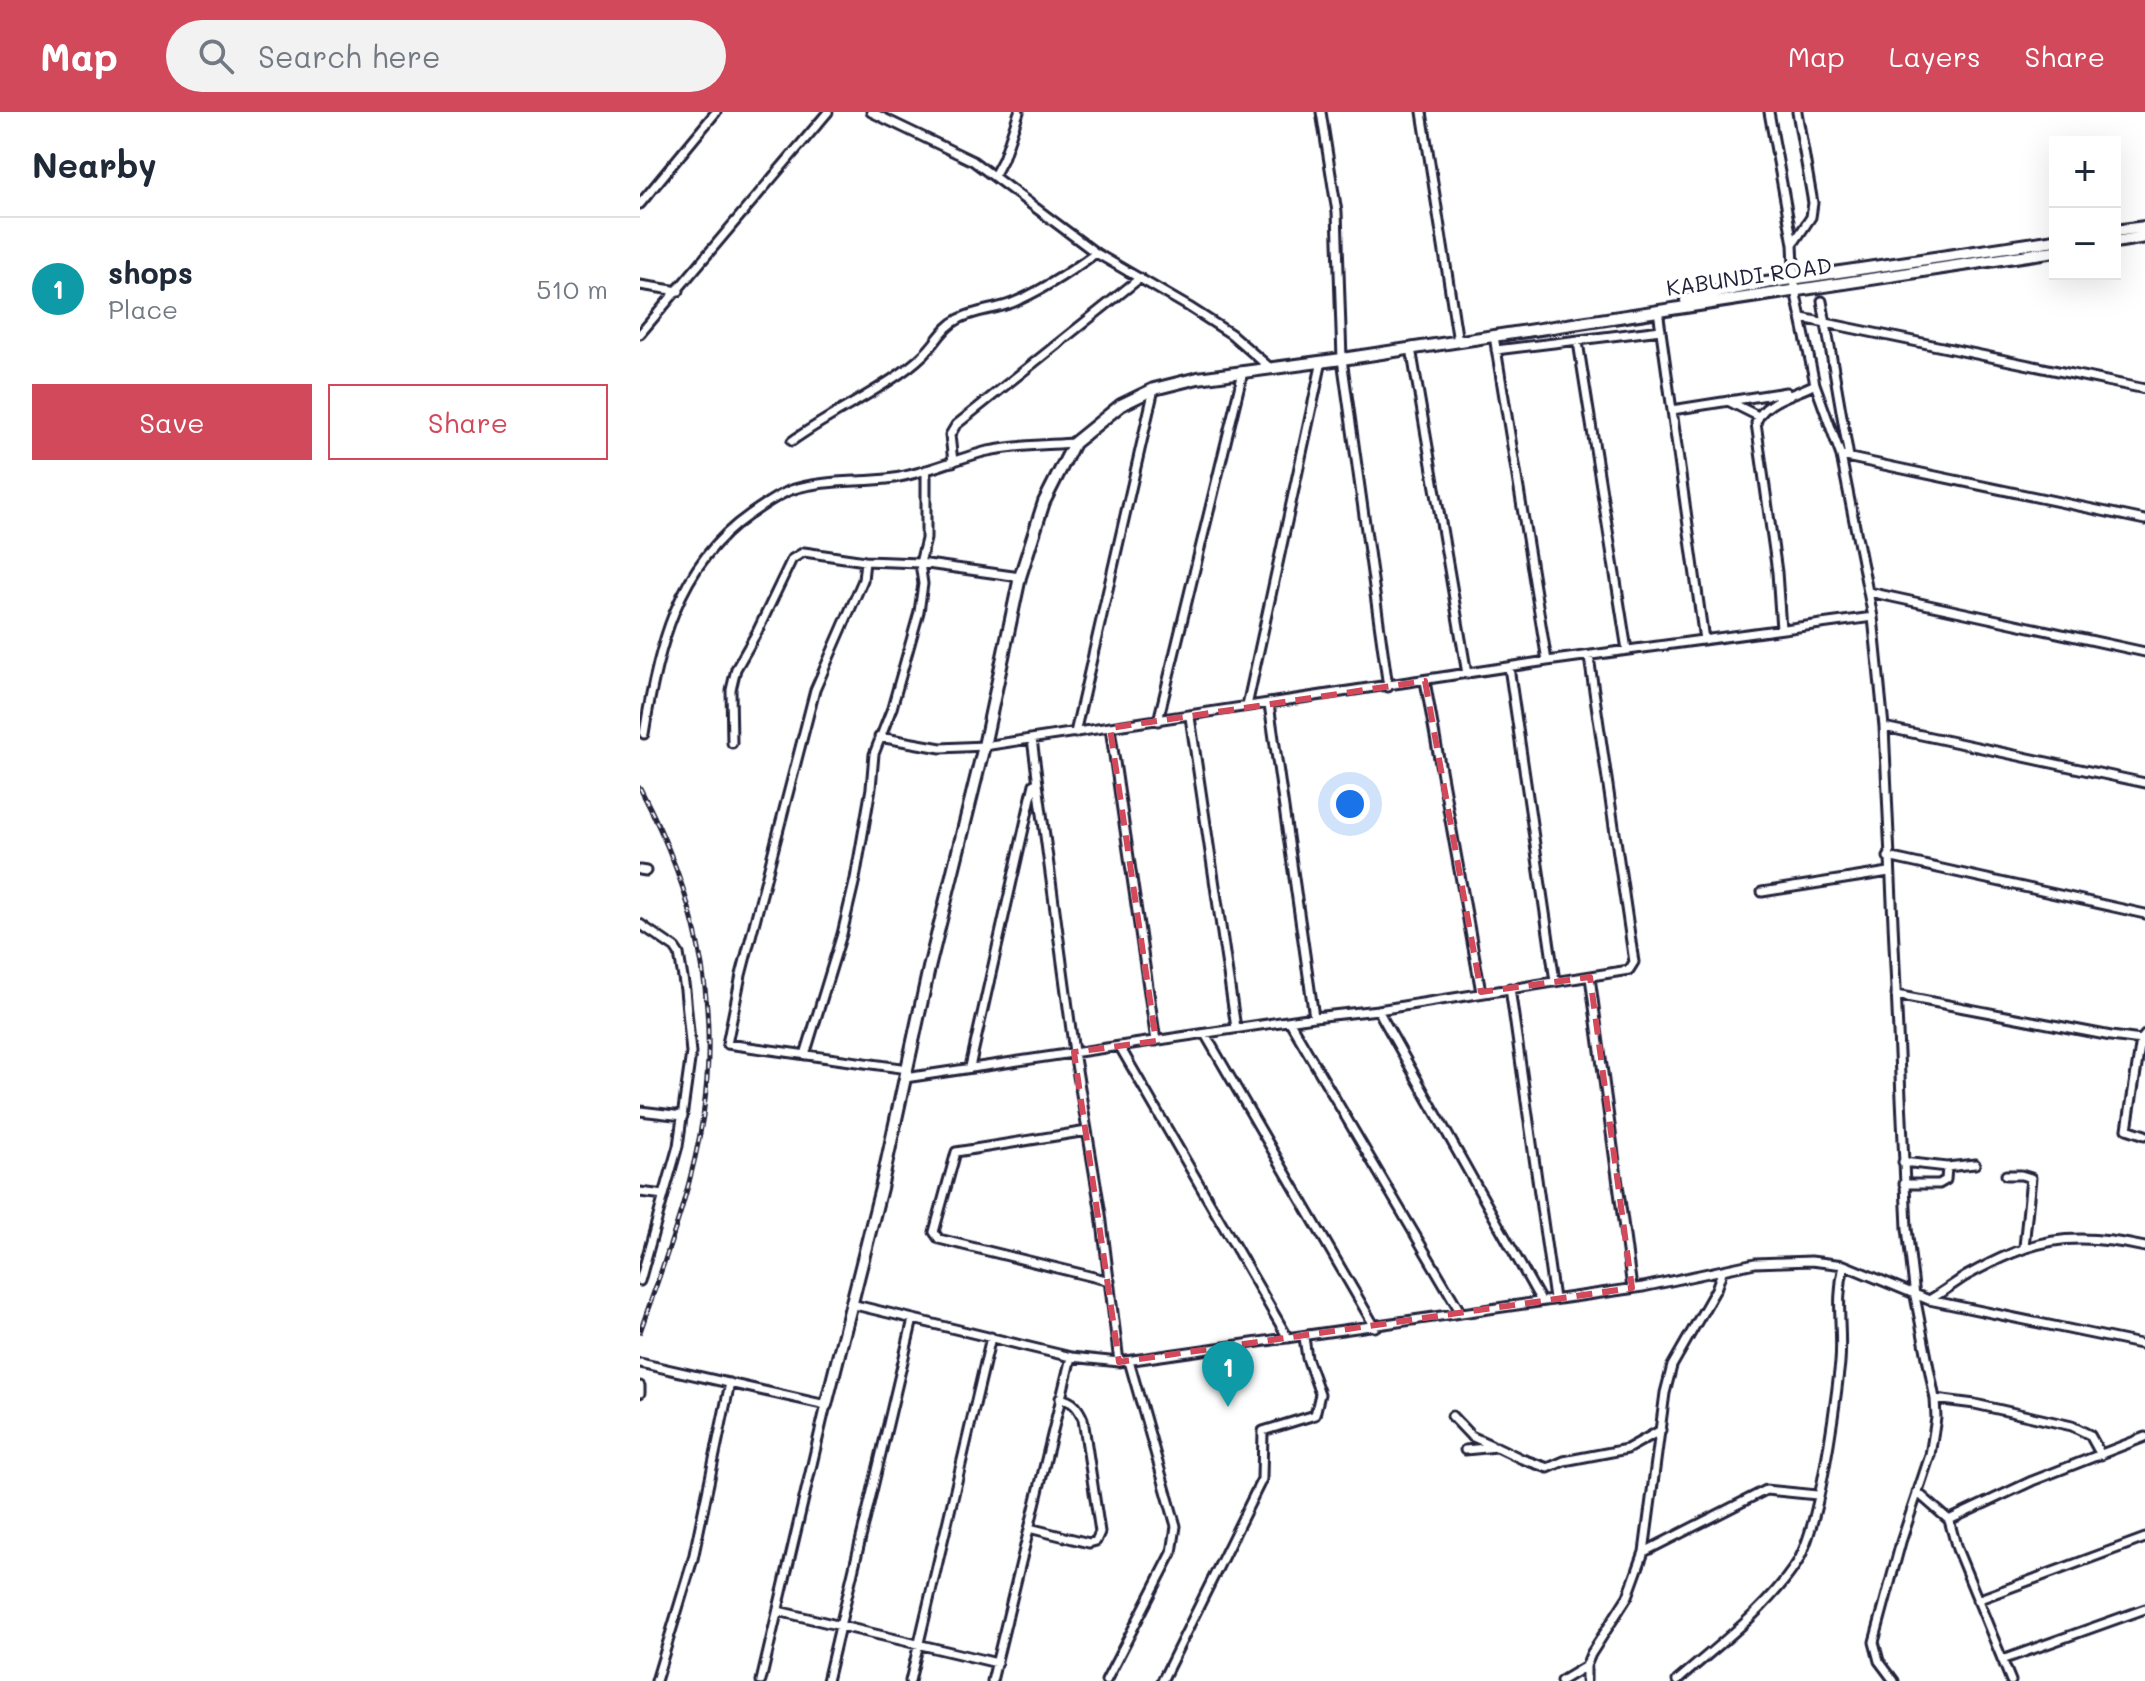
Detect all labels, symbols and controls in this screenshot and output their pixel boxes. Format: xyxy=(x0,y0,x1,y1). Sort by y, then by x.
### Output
search box xyxy=(166,20,726,92)
text: Map xyxy=(40,31,118,81)
icon: search xyxy=(194,34,238,78)
text: Search here xyxy=(258,36,441,76)
text: Map xyxy=(1788,38,1845,74)
text: Layers xyxy=(1889,38,1981,74)
text: Share xyxy=(2025,38,2105,74)
map controls xyxy=(2049,136,2121,280)
button: + xyxy=(2049,136,2121,208)
text: Nearby xyxy=(32,142,157,187)
button: − xyxy=(2049,208,2121,280)
street label: KABUNDI ROAD xyxy=(1664,250,1834,302)
text: shops xyxy=(108,252,193,292)
text: 1 xyxy=(52,272,64,306)
text: 510 m xyxy=(536,272,608,306)
text: Place xyxy=(108,292,178,326)
button: Save xyxy=(32,384,312,460)
button: Share xyxy=(328,384,608,460)
your location xyxy=(1330,784,1370,824)
pin: 1 xyxy=(1202,1341,1254,1407)

